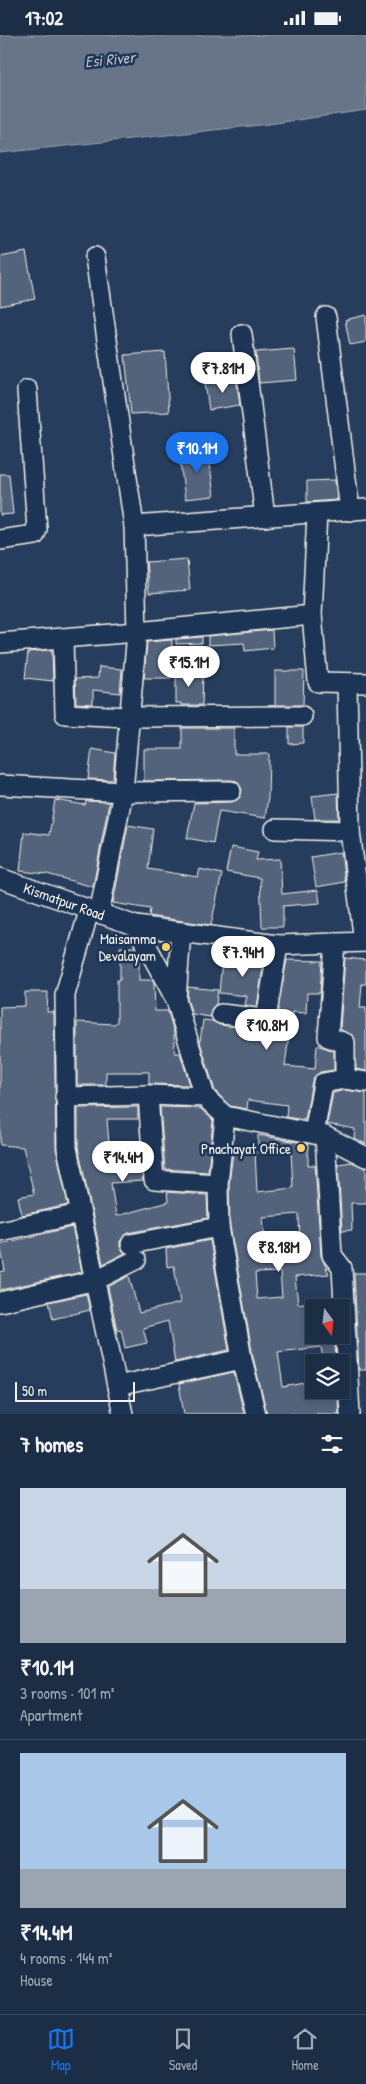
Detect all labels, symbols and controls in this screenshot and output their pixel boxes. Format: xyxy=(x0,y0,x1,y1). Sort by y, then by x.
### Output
text: 17:02 xyxy=(25,5,63,31)
water label: Esi River xyxy=(84,45,138,73)
pin: ₹7.81M xyxy=(182,351,264,394)
text: ₹7.81M xyxy=(202,357,244,379)
pin: ₹10.1M xyxy=(156,431,238,474)
text: ₹10.1M xyxy=(177,437,217,459)
pin: ₹15.1M xyxy=(148,645,230,688)
text: ₹15.1M xyxy=(169,651,209,673)
street label: Kismatpur Road xyxy=(21,877,108,925)
place label: Maisamma Devalayam xyxy=(99,928,156,966)
pin: ₹7.94M xyxy=(202,935,284,978)
marker: Maisamma Devalayam xyxy=(160,941,172,953)
text: ₹7.94M xyxy=(222,941,264,963)
pin: ₹10.8M xyxy=(226,1009,308,1051)
text: ₹10.8M xyxy=(246,1014,288,1036)
place label: Pnachayat Office xyxy=(201,1138,291,1159)
pin: ₹14.4M xyxy=(82,1141,164,1183)
marker: Pnachayat Office xyxy=(295,1142,307,1154)
text: ₹14.4M xyxy=(103,1146,143,1168)
pin: ₹8.18M xyxy=(238,1231,320,1273)
text: ₹8.18M xyxy=(258,1236,300,1258)
north arrow xyxy=(305,1299,350,1344)
map controls xyxy=(305,1299,350,1399)
button: layers xyxy=(305,1354,350,1399)
scale bar xyxy=(15,1379,135,1402)
text: 50 m xyxy=(22,1381,47,1400)
text: 7 homes xyxy=(20,1430,83,1459)
icon: filters xyxy=(318,1430,346,1458)
icon: home xyxy=(138,1520,228,1610)
text: ₹10.1M xyxy=(20,1653,74,1682)
text: 3 rooms · 101 m² xyxy=(20,1682,115,1704)
text: Apartment xyxy=(20,1704,83,1726)
icon: home xyxy=(138,1786,228,1876)
text: ₹14.4M xyxy=(20,1918,72,1947)
text: 4 rooms · 144 m² xyxy=(20,1947,112,1969)
text: House xyxy=(20,1969,53,1991)
tab: Map xyxy=(47,2025,75,2074)
tab: Saved xyxy=(169,2025,197,2074)
tab: Home xyxy=(291,2025,319,2074)

